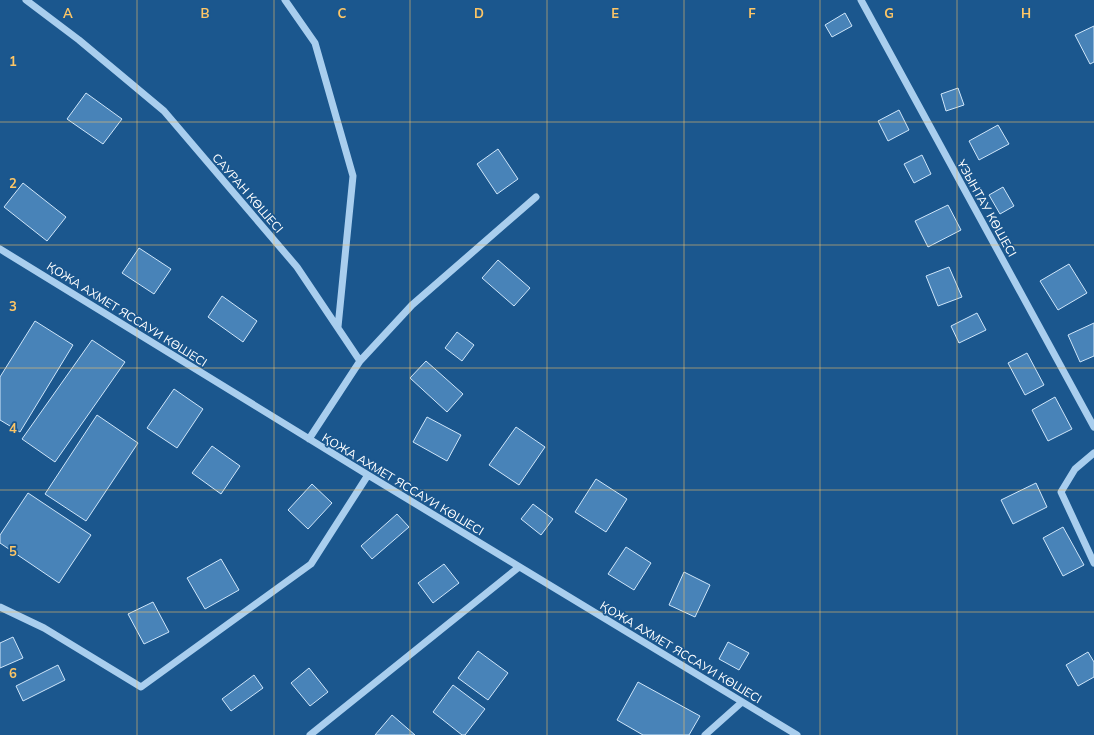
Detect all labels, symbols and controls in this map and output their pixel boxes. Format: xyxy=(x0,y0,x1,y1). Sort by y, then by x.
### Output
text: A xyxy=(63,5,73,21)
text: B xyxy=(201,5,210,21)
text: C xyxy=(338,5,347,21)
text: D xyxy=(474,5,484,21)
text: E xyxy=(611,5,619,21)
text: F xyxy=(748,5,756,21)
text: G xyxy=(884,5,894,21)
text: H xyxy=(1021,5,1031,21)
text: 1 xyxy=(9,53,17,69)
street label: САУРАН КӨШЕСІ xyxy=(209,150,287,236)
street label: ҰЗЫНТАУ КӨШЕСІ xyxy=(954,156,1020,259)
text: 2 xyxy=(9,175,17,191)
street label: ҚОЖА АХМЕТ ЯССАУИ КӨШЕСІ xyxy=(44,258,210,370)
text: 3 xyxy=(9,298,17,314)
text: 4 xyxy=(9,420,17,436)
street label: ҚОЖА АХМЕТ ЯССАУИ КӨШЕСІ xyxy=(319,430,487,538)
text: 5 xyxy=(9,543,17,559)
street label: ҚОЖА АХМЕТ ЯССАУИ КӨШЕСІ xyxy=(597,598,765,706)
text: 6 xyxy=(9,665,17,681)

